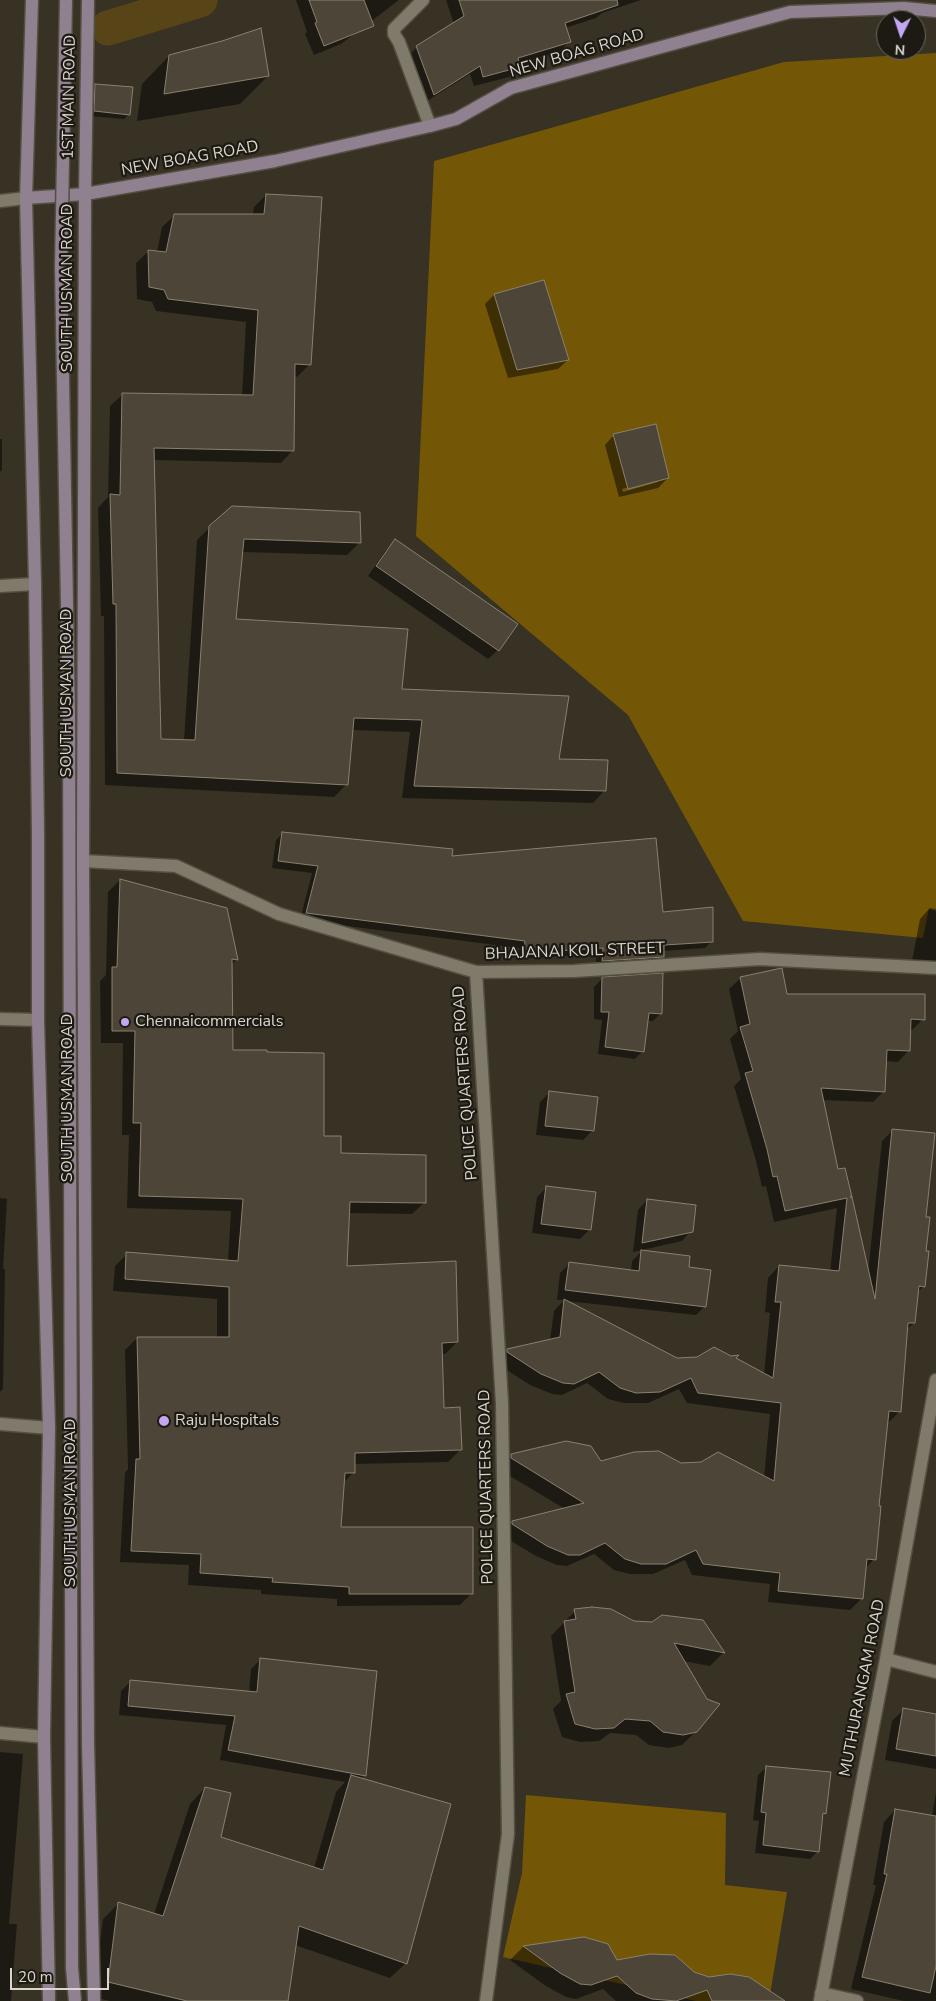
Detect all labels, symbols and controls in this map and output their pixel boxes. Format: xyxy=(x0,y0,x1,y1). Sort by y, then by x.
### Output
north arrow xyxy=(876,10,926,60)
street label: NEW BOAG ROAD xyxy=(507,26,647,82)
street label: 1ST MAIN ROAD xyxy=(59,35,81,159)
text: N xyxy=(894,40,906,59)
street label: NEW BOAG ROAD xyxy=(120,137,260,181)
street label: SOUTH USMAN ROAD xyxy=(58,204,78,372)
street label: SOUTH USMAN ROAD xyxy=(57,609,77,777)
street label: BHAJANAI KOIL STREET xyxy=(485,939,665,965)
street label: POLICE QUARTERS ROAD xyxy=(450,985,482,1181)
place label: Chennaicommercials xyxy=(135,1012,283,1032)
street label: SOUTH USMAN ROAD xyxy=(58,1014,78,1182)
marker: Chennaicommercials xyxy=(119,1016,131,1028)
street label: POLICE QUARTERS ROAD xyxy=(476,1389,498,1585)
place label: Raju Hospitals xyxy=(175,1411,279,1431)
marker: Raju Hospitals xyxy=(157,1414,171,1428)
street label: SOUTH USMAN ROAD xyxy=(61,1419,81,1587)
street label: MUTHURANGAM ROAD xyxy=(836,1598,890,1778)
scale bar xyxy=(12,1958,111,1990)
text: 20 m xyxy=(18,1967,53,1987)

